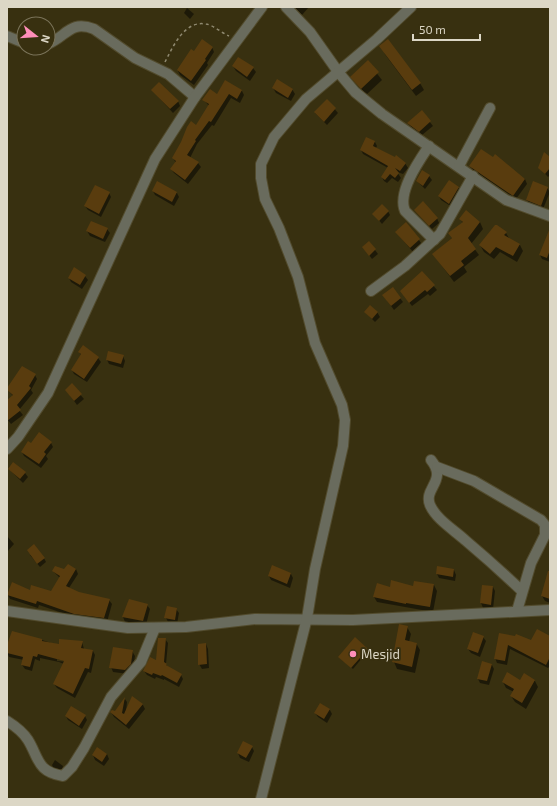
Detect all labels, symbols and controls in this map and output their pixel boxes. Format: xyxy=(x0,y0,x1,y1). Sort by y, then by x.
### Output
north arrow xyxy=(16,16,56,56)
scale bar xyxy=(413,16,480,42)
text: 50 m xyxy=(419,22,446,36)
text: N xyxy=(39,33,53,45)
place label: Mesjid xyxy=(361,646,400,662)
marker: Mesjid xyxy=(348,649,358,659)

